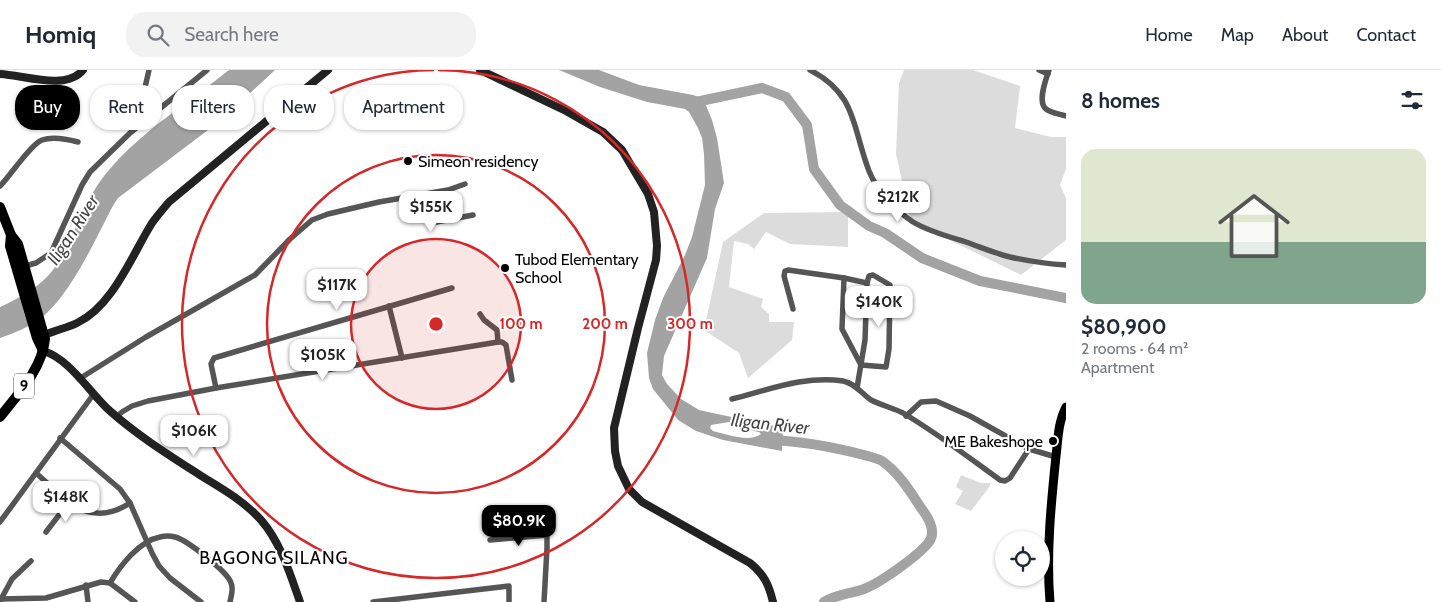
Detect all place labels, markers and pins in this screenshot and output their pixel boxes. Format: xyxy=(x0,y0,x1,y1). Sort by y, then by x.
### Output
place label: Simeon residency xyxy=(418,152,539,171)
marker: Simeon residency xyxy=(402,155,414,167)
pin: $212K xyxy=(863,180,933,223)
pin: $155K xyxy=(396,190,466,233)
place label: Tubod Elementary School xyxy=(515,250,639,287)
marker: Tubod Elementary School xyxy=(499,262,511,274)
pin: $117K xyxy=(302,268,372,311)
pin: $140K xyxy=(844,286,914,328)
centre of rings xyxy=(427,315,445,333)
pin: $105K xyxy=(288,338,358,381)
pin: $106K xyxy=(159,414,229,457)
place label: ME Bakeshope xyxy=(944,432,1043,451)
marker: ME Bakeshope xyxy=(1047,435,1059,447)
pin: $148K xyxy=(31,480,101,523)
pin: $80.9K xyxy=(478,504,560,547)

